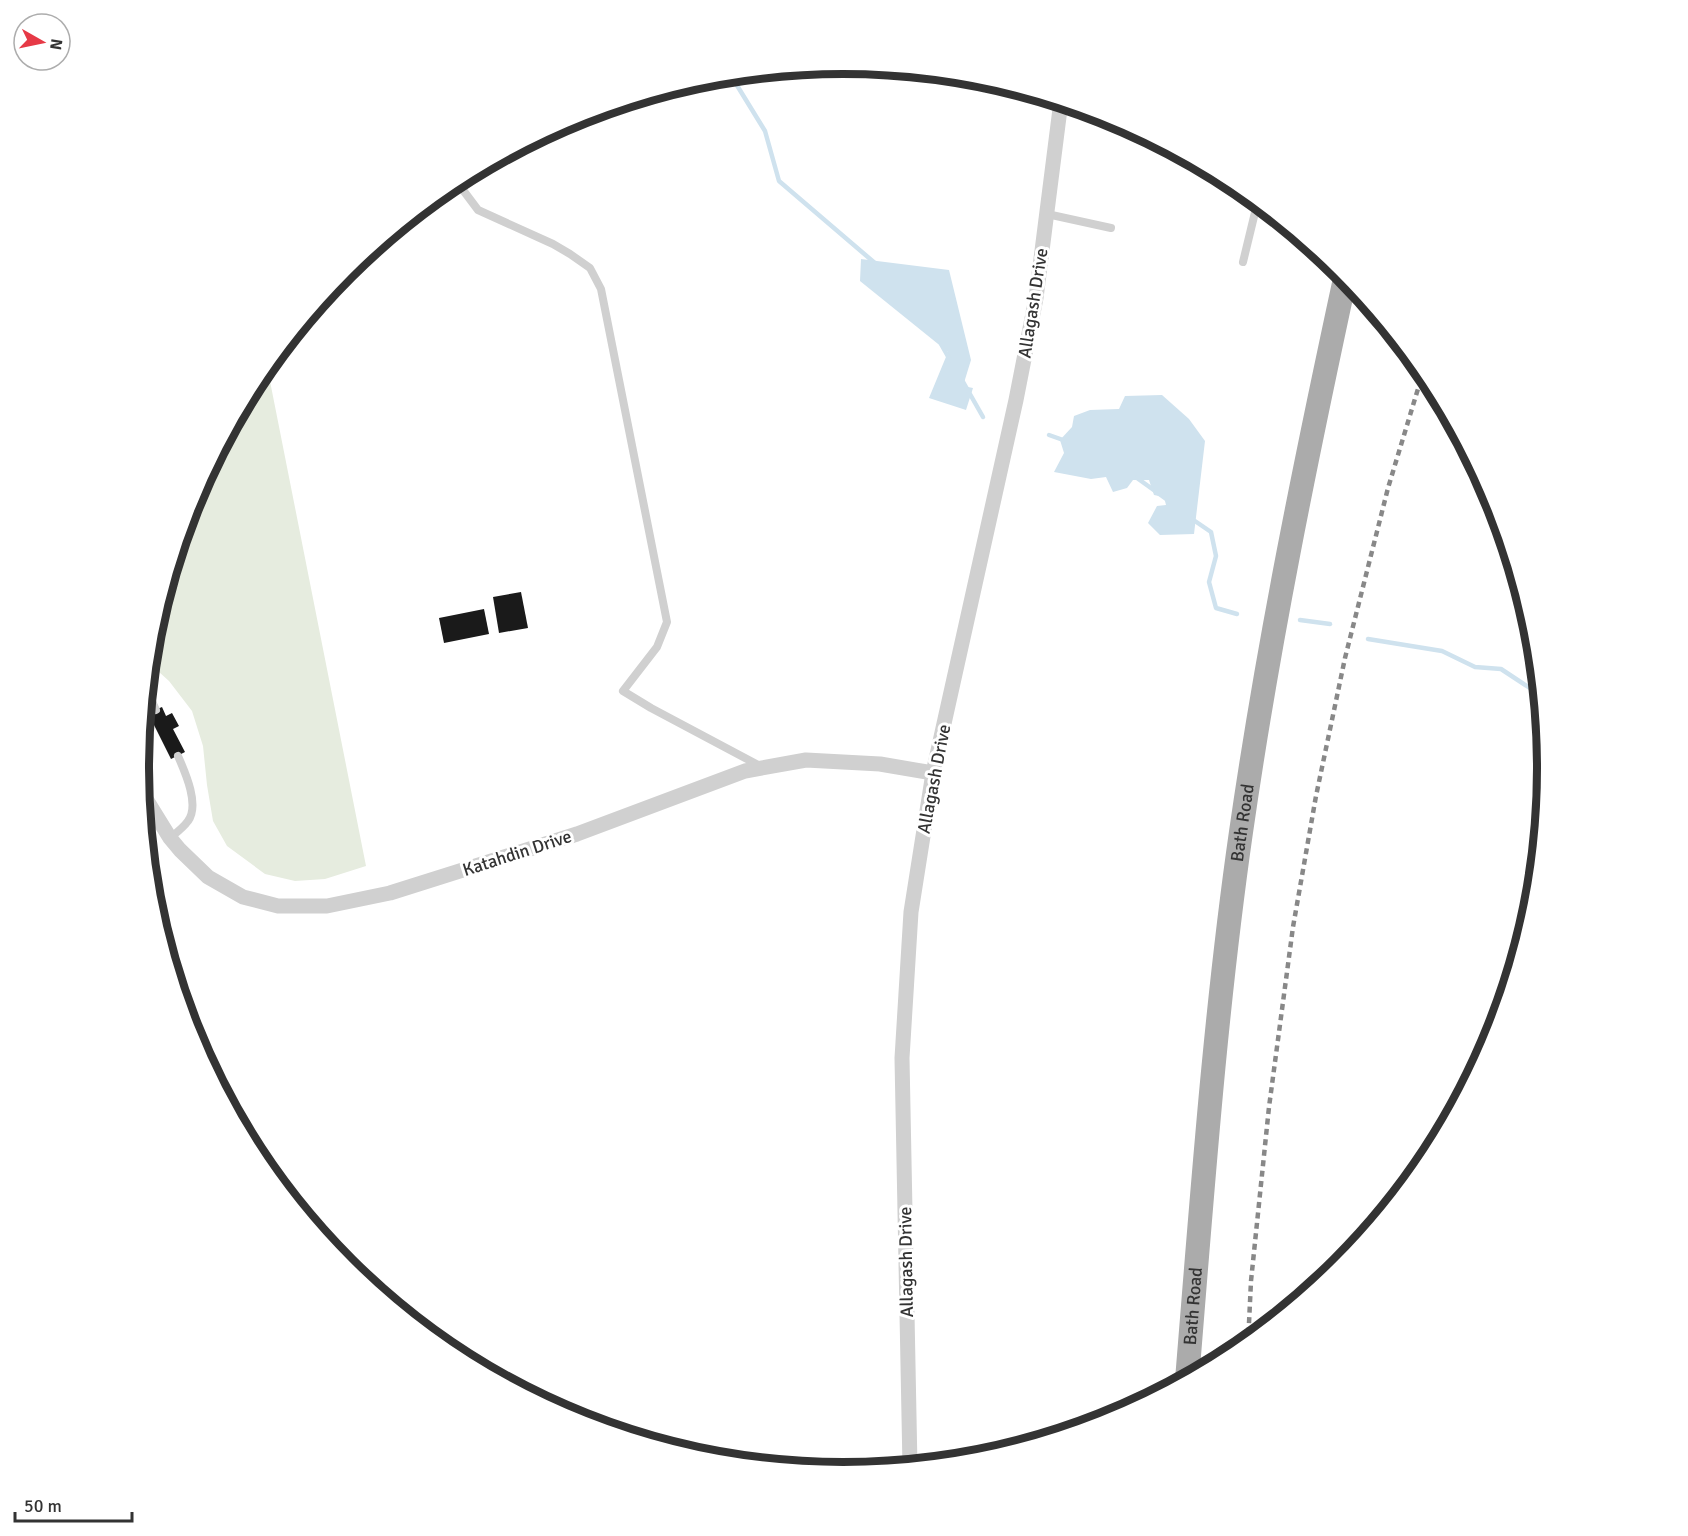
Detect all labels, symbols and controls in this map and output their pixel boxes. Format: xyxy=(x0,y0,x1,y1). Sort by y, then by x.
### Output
north arrow xyxy=(12,12,72,72)
text: N xyxy=(45,37,67,51)
street label: Allagash Drive xyxy=(1013,247,1053,359)
street label: Allagash Drive xyxy=(913,723,955,835)
street label: Bath Road xyxy=(1226,782,1259,863)
street label: Katahdin Drive xyxy=(460,825,574,881)
street label: Allagash Drive xyxy=(894,1206,918,1318)
street label: Bath Road xyxy=(1179,1266,1207,1346)
scale bar xyxy=(15,1485,132,1523)
text: 50 m xyxy=(24,1495,62,1517)

